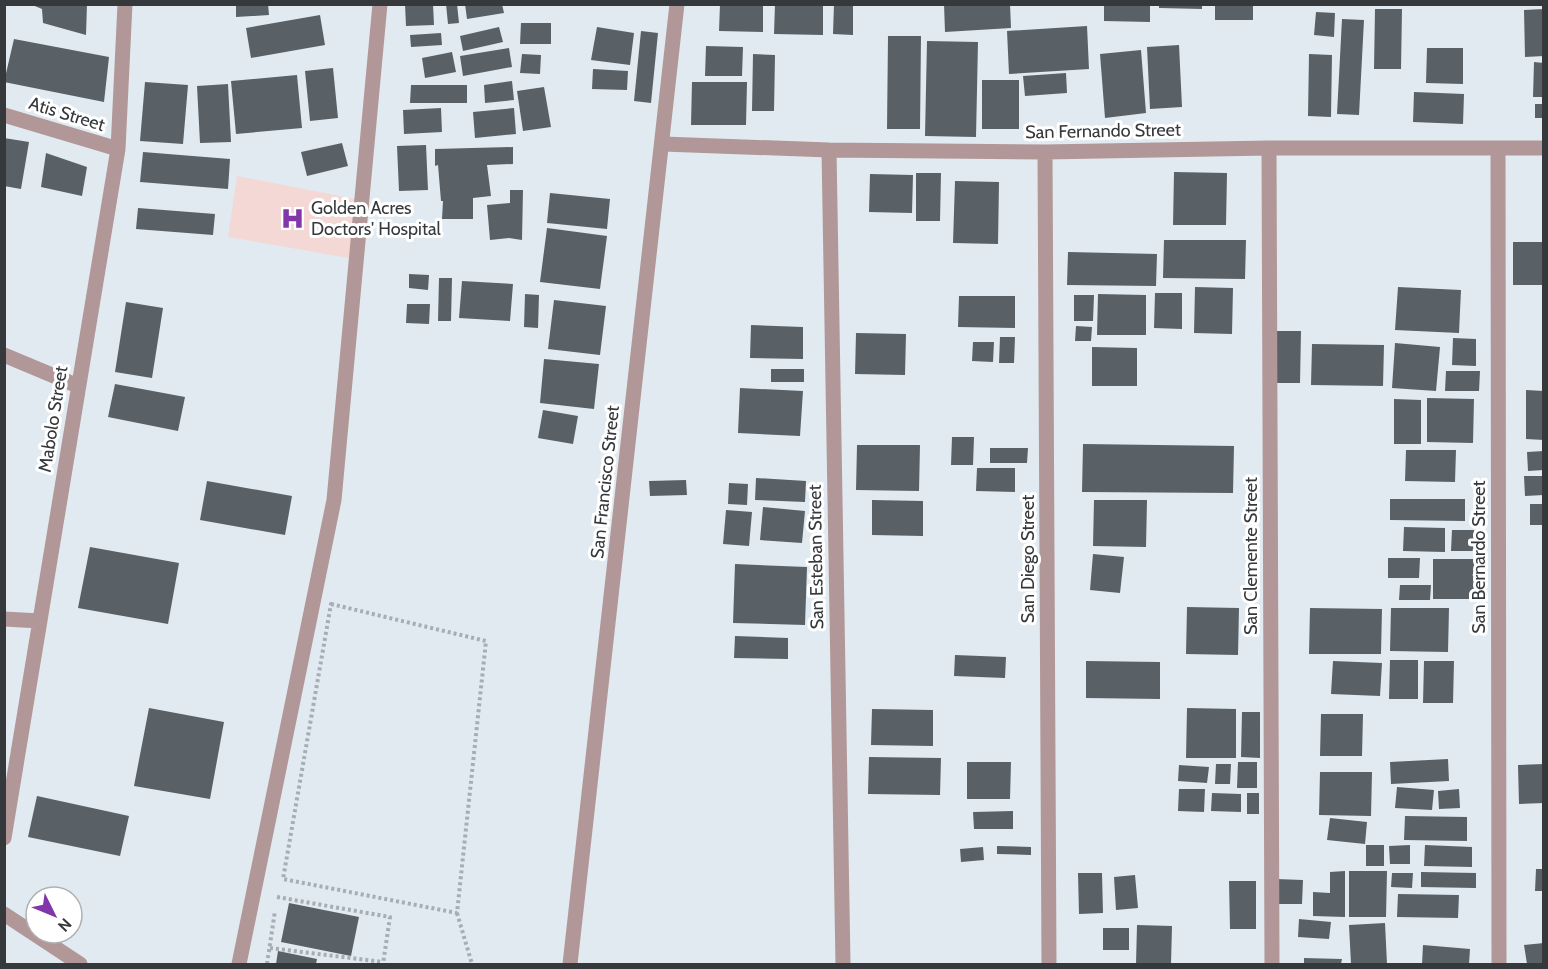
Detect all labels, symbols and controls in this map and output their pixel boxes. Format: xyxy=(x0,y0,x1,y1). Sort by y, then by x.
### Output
street label: Atis Street xyxy=(26,92,108,136)
street label: San Fernando Street xyxy=(1025,119,1181,143)
place label: Golden Acres Doctors' Hospital xyxy=(311,197,442,240)
hospital icon: Golden Acres Doctors' Hospital xyxy=(280,205,306,231)
street label: Mabolo Street xyxy=(34,364,72,474)
street label: San Francisco Street xyxy=(586,404,624,560)
street label: San Clemente Street xyxy=(1240,477,1262,635)
street label: San Bernardo Street xyxy=(1468,480,1490,634)
street label: San Esteban Street xyxy=(804,484,828,630)
street label: San Diego Street xyxy=(1017,495,1039,623)
north arrow xyxy=(24,885,84,945)
text: N xyxy=(54,914,75,936)

